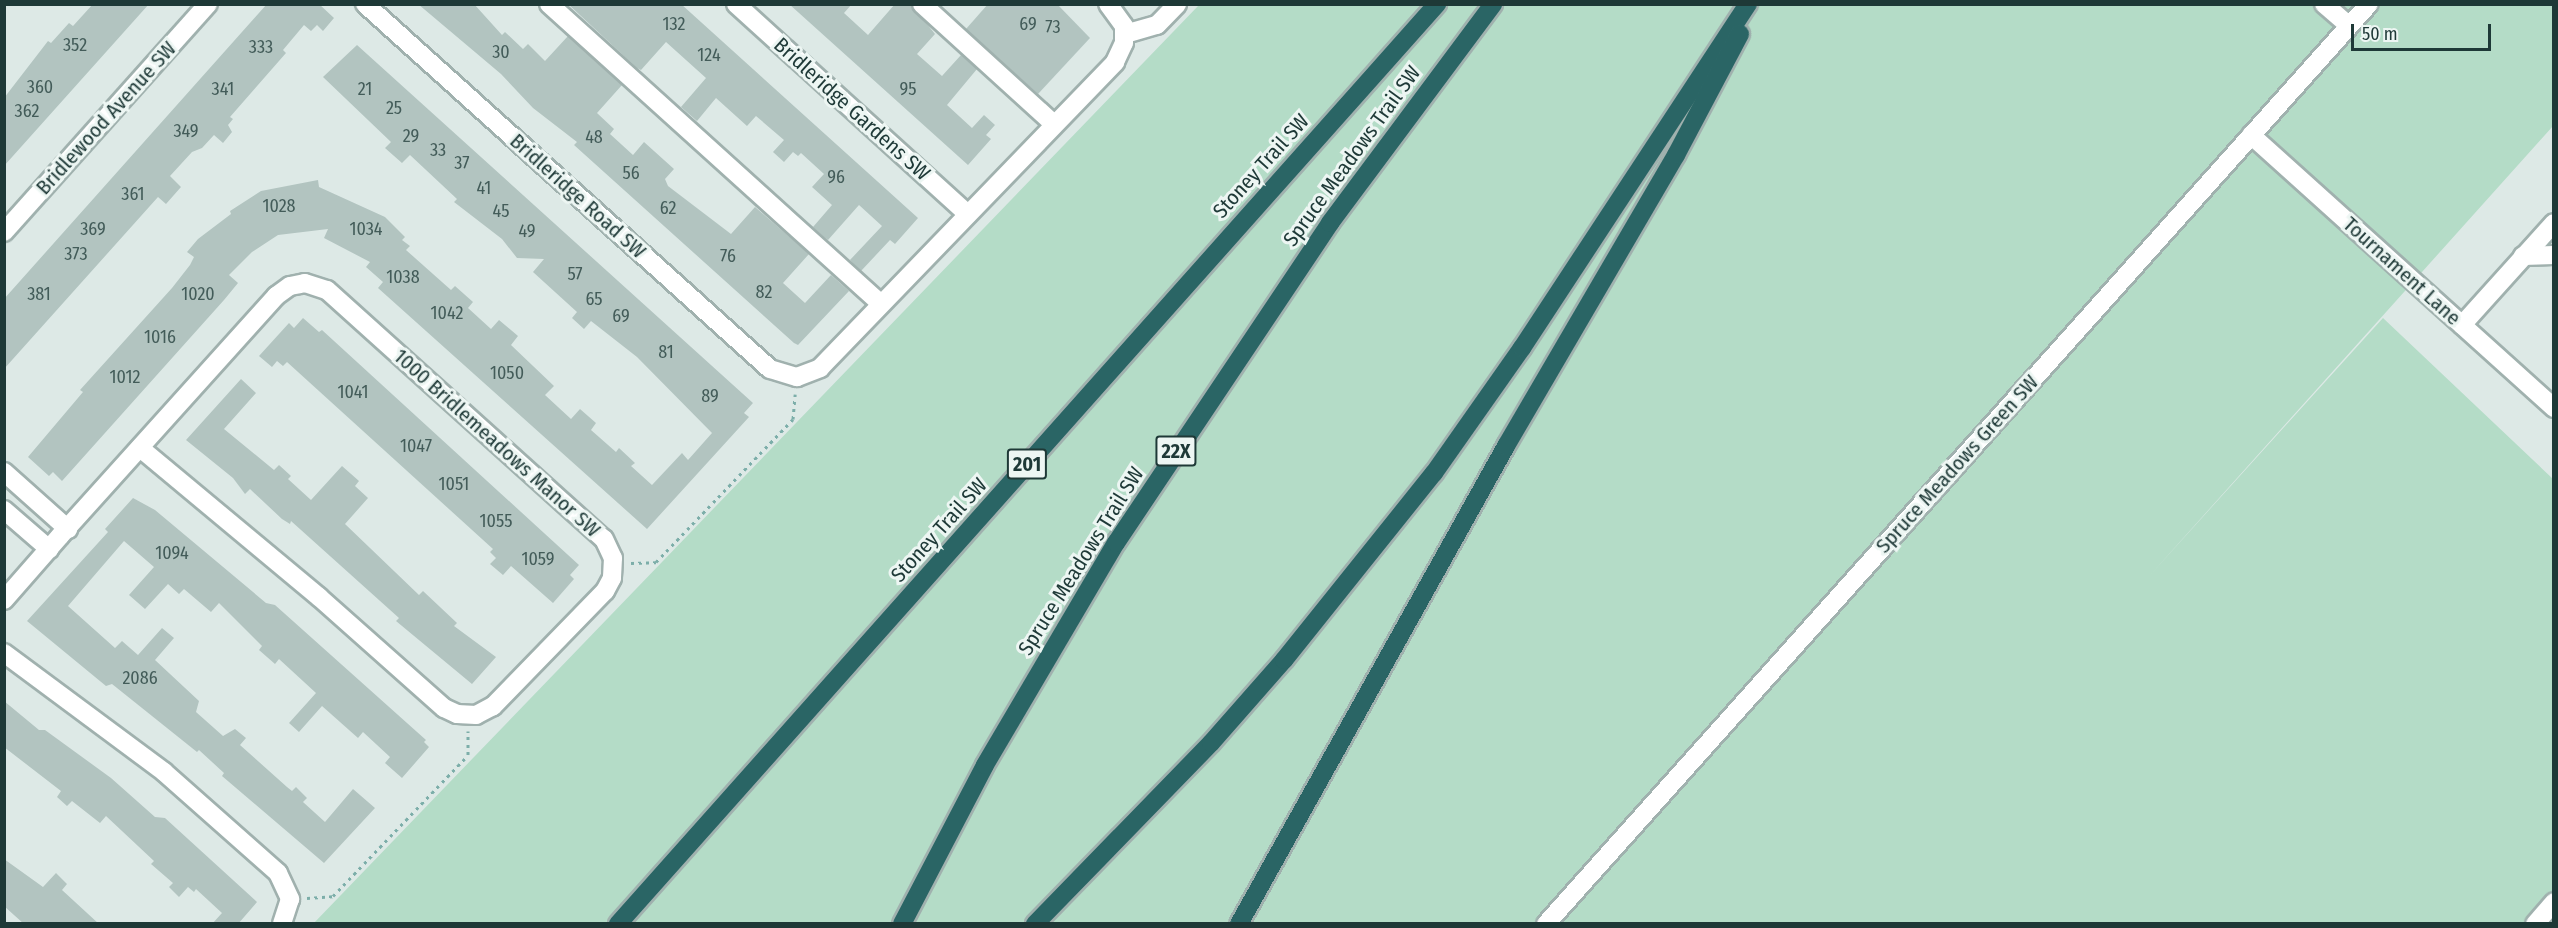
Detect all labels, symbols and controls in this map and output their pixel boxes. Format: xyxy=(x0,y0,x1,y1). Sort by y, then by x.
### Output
scale bar xyxy=(2354,12,2494,50)
house number: 132 xyxy=(663,13,685,35)
house number: 69 xyxy=(1019,13,1037,35)
house number: 73 xyxy=(1045,16,1061,38)
text: 50 m xyxy=(2362,23,2398,45)
street label: Bridleridge Gardens SW xyxy=(769,32,935,186)
house number: 352 xyxy=(63,34,87,56)
street label: Bridlewood Avenue SW xyxy=(31,36,181,200)
house number: 333 xyxy=(249,36,273,58)
house number: 30 xyxy=(492,41,510,63)
house number: 124 xyxy=(697,44,721,66)
street label: Spruce Meadows Trail SW xyxy=(1278,61,1426,251)
house number: 360 xyxy=(27,76,53,98)
house number: 341 xyxy=(212,78,234,100)
house number: 21 xyxy=(358,78,372,100)
house number: 95 xyxy=(899,78,917,100)
house number: 25 xyxy=(386,97,402,119)
house number: 362 xyxy=(15,100,39,122)
street label: Stoney Trail SW xyxy=(1208,109,1314,223)
house number: 349 xyxy=(173,120,199,142)
house number: 29 xyxy=(403,125,419,147)
house number: 48 xyxy=(585,126,603,148)
street label: Bridleridge Road SW xyxy=(505,128,651,264)
house number: 33 xyxy=(430,139,446,161)
house number: 37 xyxy=(454,152,470,174)
house number: 56 xyxy=(622,162,640,184)
house number: 96 xyxy=(827,166,845,188)
house number: 41 xyxy=(477,177,491,199)
house number: 361 xyxy=(121,183,145,205)
house number: 1028 xyxy=(262,195,296,217)
house number: 62 xyxy=(660,197,676,219)
house number: 45 xyxy=(493,200,509,222)
street label: Tournament Lane xyxy=(2338,212,2466,330)
house number: 369 xyxy=(80,218,106,240)
house number: 1034 xyxy=(350,218,382,240)
house number: 49 xyxy=(518,220,536,242)
house number: 373 xyxy=(64,243,88,265)
house number: 76 xyxy=(720,245,736,267)
house number: 57 xyxy=(567,263,583,285)
house number: 1038 xyxy=(386,266,420,288)
house number: 82 xyxy=(756,281,772,303)
house number: 381 xyxy=(27,283,51,305)
house number: 1020 xyxy=(181,283,215,305)
house number: 65 xyxy=(585,288,603,310)
house number: 1042 xyxy=(431,302,463,324)
house number: 69 xyxy=(612,305,630,327)
house number: 1016 xyxy=(144,326,176,348)
house number: 81 xyxy=(658,341,674,363)
street label: 1000 Bridlemeadows Manor SW xyxy=(389,344,605,542)
house number: 1050 xyxy=(490,362,524,384)
house number: 1012 xyxy=(110,366,140,388)
street label: Spruce Meadows Green SW xyxy=(1870,370,2044,558)
house number: 1041 xyxy=(337,381,369,403)
house number: 89 xyxy=(701,385,719,407)
road number: 22X xyxy=(1155,434,1197,468)
house number: 1047 xyxy=(400,435,432,457)
road number: 201 xyxy=(1006,447,1048,481)
street label: Spruce Meadows Trail SW xyxy=(1013,462,1149,660)
house number: 1051 xyxy=(439,473,469,495)
street label: Stoney Trail SW xyxy=(886,473,992,587)
house number: 1055 xyxy=(480,510,512,532)
house number: 1094 xyxy=(155,542,189,564)
house number: 1059 xyxy=(521,548,555,570)
house number: 2086 xyxy=(122,667,158,689)

